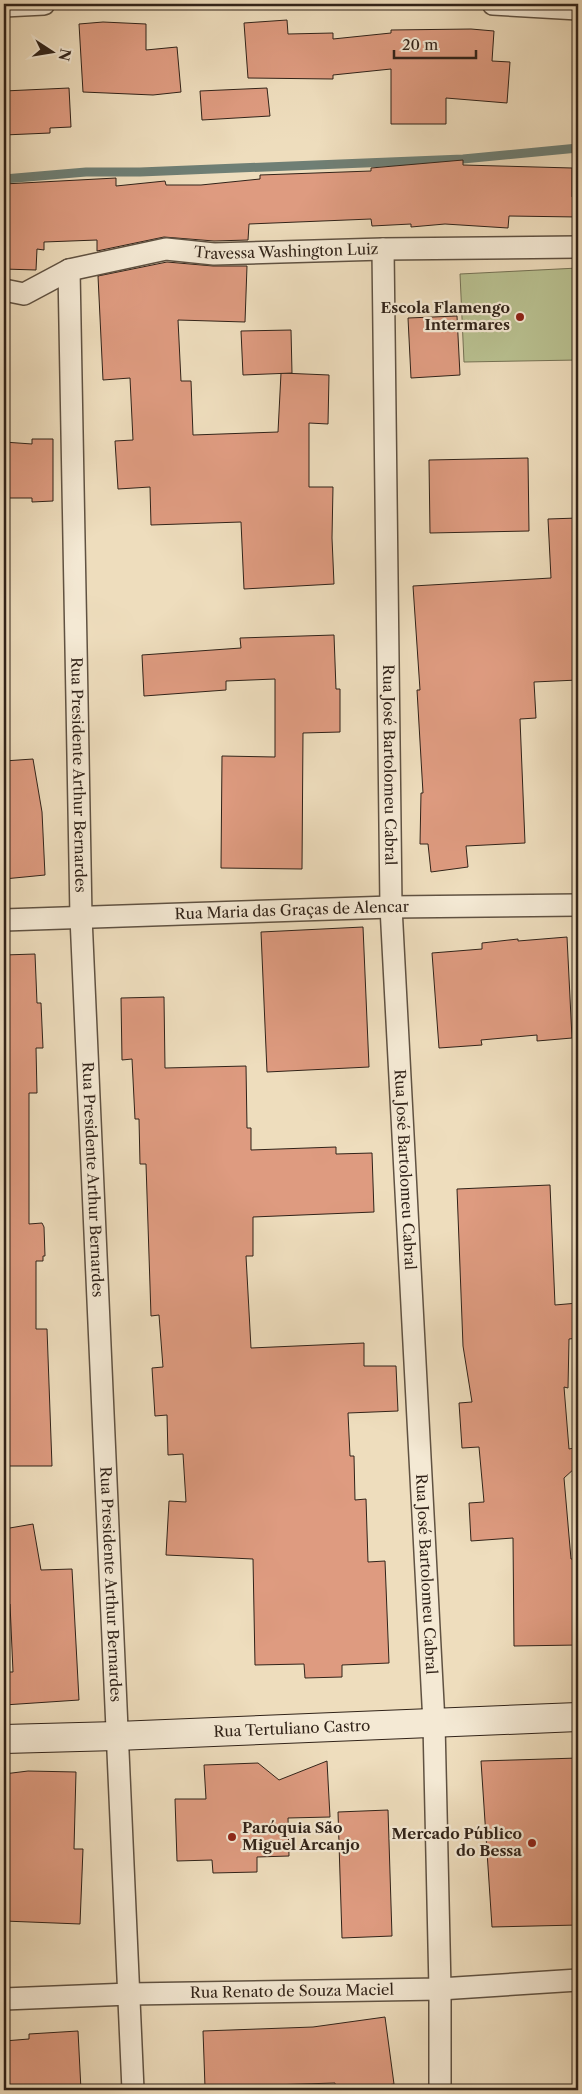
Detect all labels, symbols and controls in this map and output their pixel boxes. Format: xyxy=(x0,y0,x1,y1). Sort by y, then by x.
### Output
north arrow xyxy=(28,28,78,78)
scale bar xyxy=(394,28,477,60)
text: 20 m xyxy=(402,35,438,54)
text: N xyxy=(55,47,75,63)
street label: Travessa Washington Luiz xyxy=(193,239,379,263)
place label: Escola Flamengo Intermares xyxy=(380,298,510,334)
marker: Escola Flamengo Intermares xyxy=(514,311,526,323)
street label: Rua Presidente Arthur Bernardes xyxy=(67,657,91,893)
street label: Rua José Bartolomeu Cabral xyxy=(379,664,401,866)
street label: Rua Maria das Graças de Alencar xyxy=(174,897,410,923)
street label: Rua Presidente Arthur Bernardes xyxy=(78,1061,108,1298)
street label: Rua José Bartolomeu Cabral xyxy=(391,1069,420,1271)
street label: Rua Presidente Arthur Bernardes xyxy=(96,1466,126,1702)
street label: Rua José Bartolomeu Cabral xyxy=(412,1473,441,1675)
street label: Rua Tertuliano Castro xyxy=(213,1716,371,1741)
place label: Paróquia São Miguel Arcanjo xyxy=(242,1818,360,1854)
place label: Mercado Público do Bessa xyxy=(392,1824,522,1860)
marker: Paróquia São Miguel Arcanjo xyxy=(226,1831,238,1843)
marker: Mercado Público do Bessa xyxy=(526,1837,538,1849)
street label: Rua Renato de Souza Maciel xyxy=(190,1980,394,2002)

